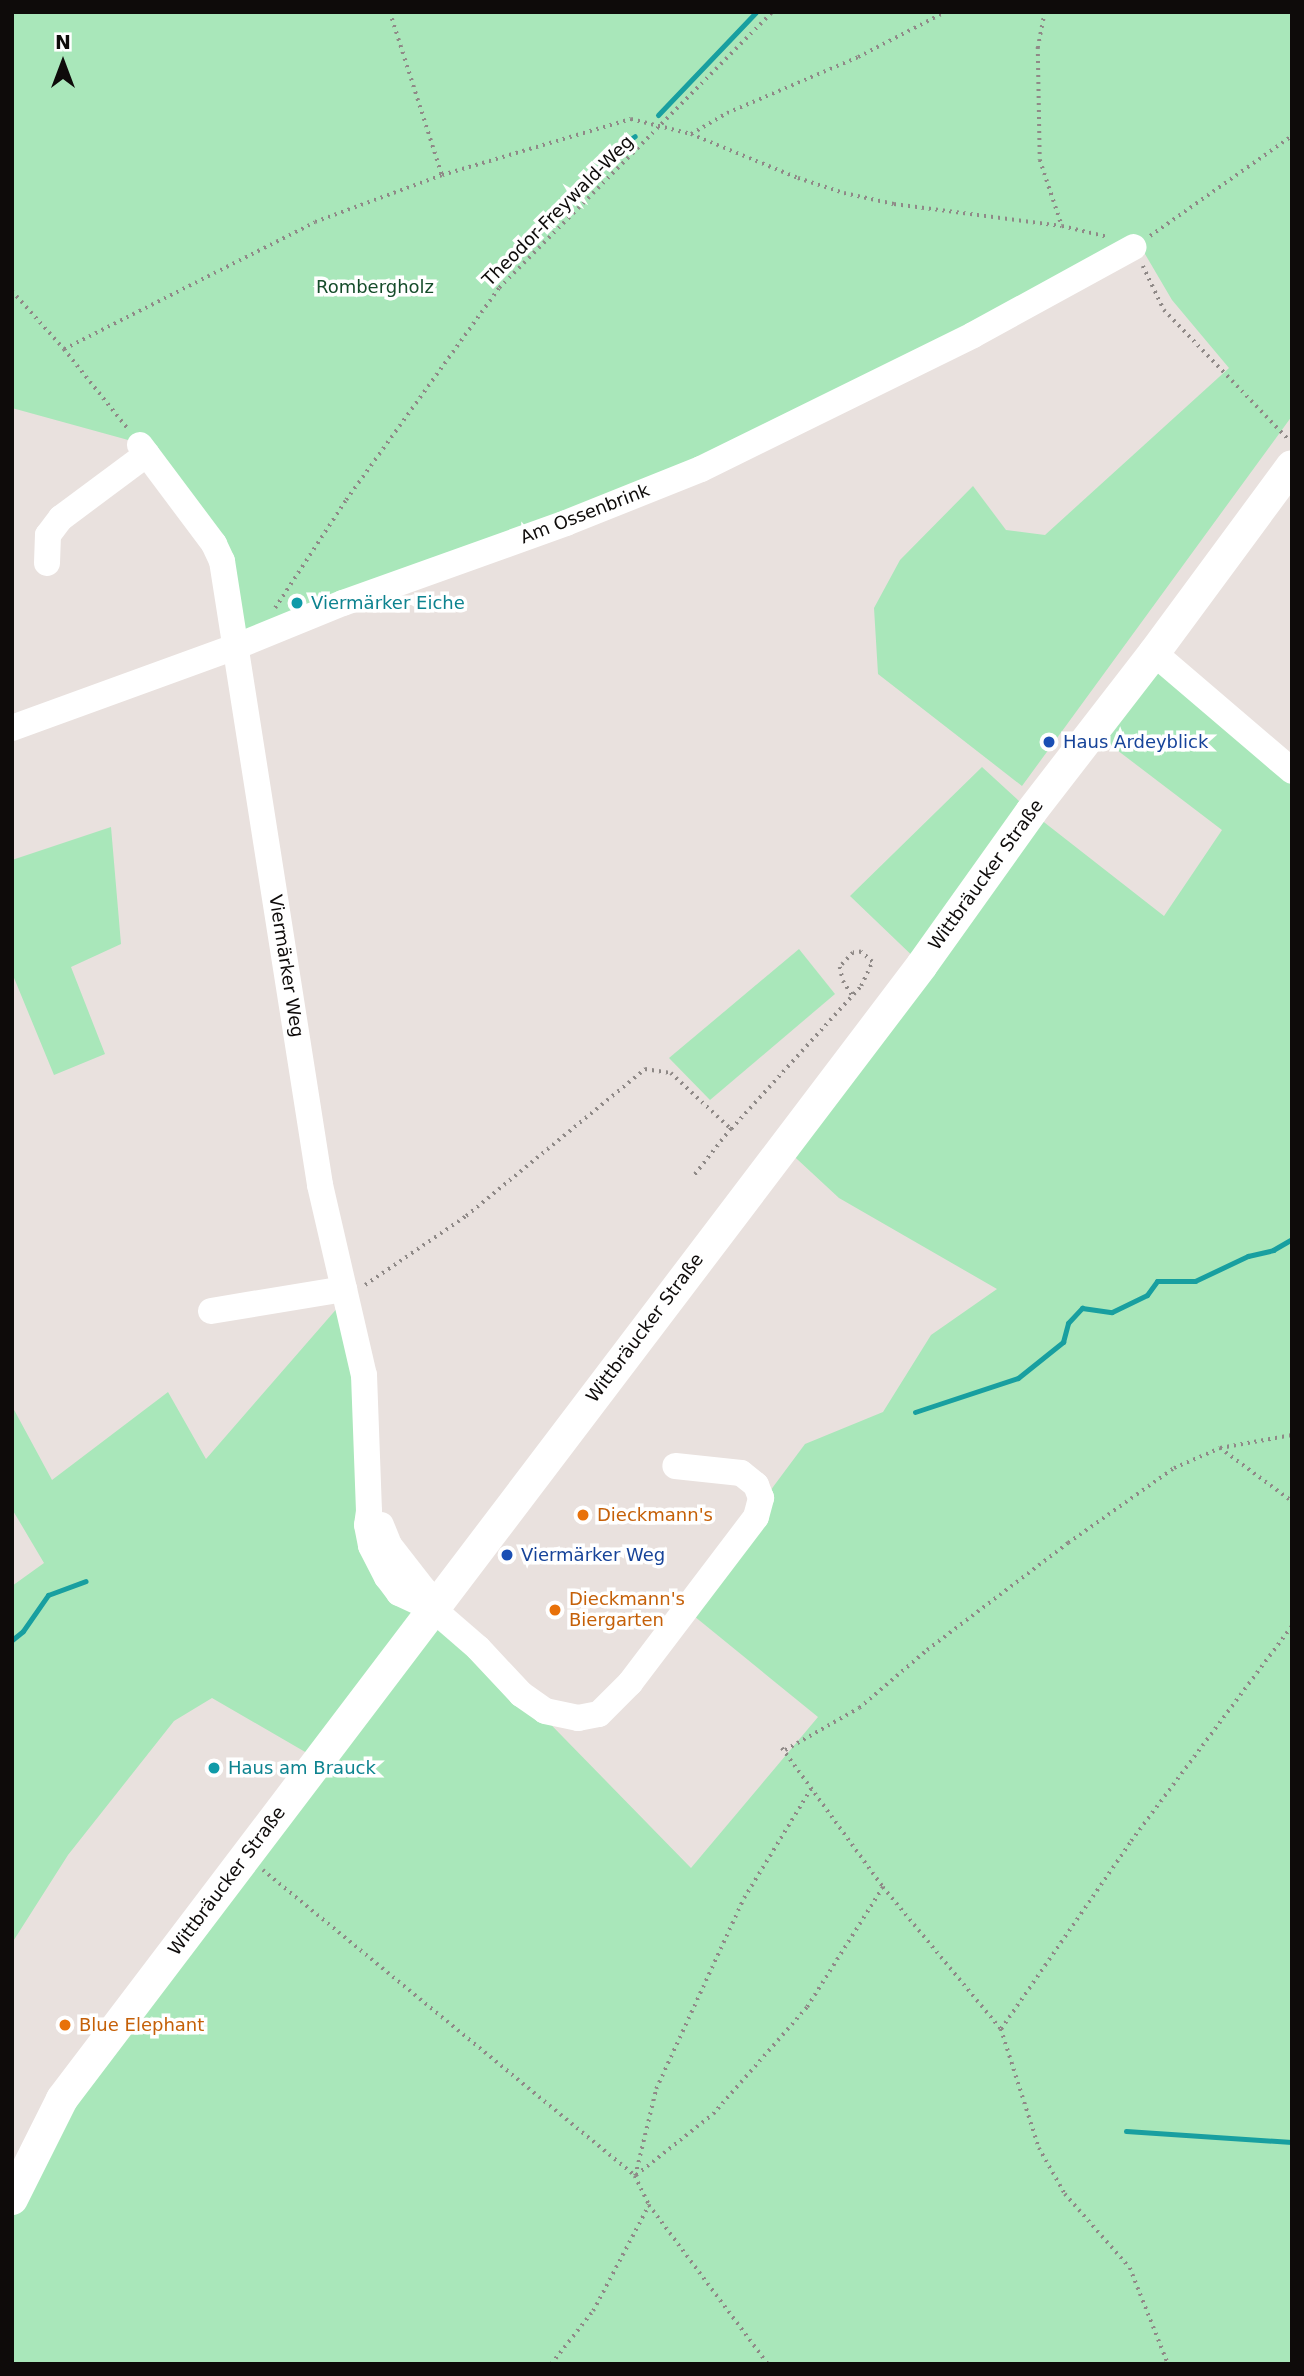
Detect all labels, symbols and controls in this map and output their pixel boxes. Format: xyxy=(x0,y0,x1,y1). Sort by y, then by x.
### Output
north arrow xyxy=(28,28,98,98)
text: N xyxy=(55,31,71,53)
street label: Theodor-Freywald-Weg xyxy=(478,131,638,291)
park label: Rombergholz xyxy=(316,276,434,298)
street label: Am Ossenbrink xyxy=(517,479,653,549)
place label: Viermärker Eiche xyxy=(311,592,465,614)
marker: Viermärker Eiche xyxy=(289,595,305,611)
place label: Haus Ardeyblick xyxy=(1063,731,1208,753)
marker: Haus Ardeyblick xyxy=(1041,734,1057,750)
street label: Wittbräucker Straße xyxy=(924,795,1048,955)
street label: Viermärker Weg xyxy=(264,893,308,1039)
street label: Wittbräucker Straße xyxy=(582,1249,708,1407)
place label: Dieckmann's xyxy=(597,1504,713,1526)
marker: Dieckmann's xyxy=(575,1507,591,1523)
place label: Viermärker Weg xyxy=(521,1544,665,1566)
marker: Viermärker Weg xyxy=(499,1547,515,1563)
place label: Dieckmann's Biergarten xyxy=(569,1589,685,1632)
marker: Dieckmann's Biergarten xyxy=(547,1602,563,1618)
place label: Haus am Brauck xyxy=(228,1757,376,1779)
marker: Haus am Brauck xyxy=(206,1760,222,1776)
street label: Wittbräucker Straße xyxy=(164,1802,290,1960)
place label: Blue Elephant xyxy=(79,2014,204,2036)
marker: Blue Elephant xyxy=(57,2017,73,2033)

